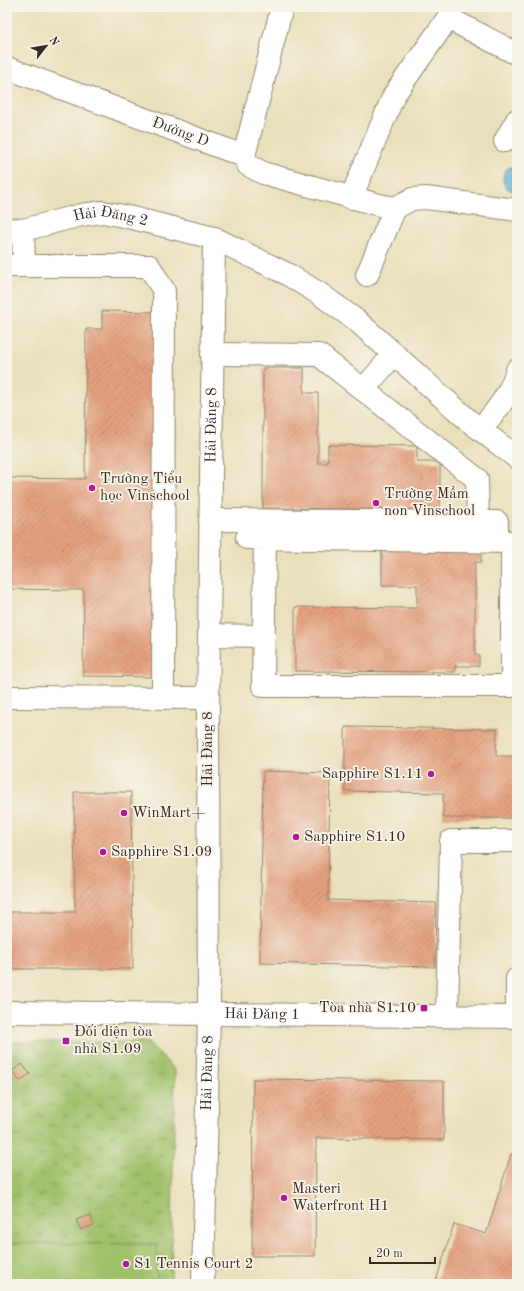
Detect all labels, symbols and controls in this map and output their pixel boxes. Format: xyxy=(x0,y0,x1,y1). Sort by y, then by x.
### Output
north arrow xyxy=(26,26,66,66)
text: N xyxy=(46,35,60,49)
street label: Đường D xyxy=(150,115,211,150)
street label: Hải Đăng 2 xyxy=(72,204,149,229)
street label: Hải Đăng 8 xyxy=(204,387,220,463)
place label: Trường Tiểu học Vinschool xyxy=(100,470,190,504)
marker: Trường Tiểu học Vinschool xyxy=(87,483,97,493)
place label: Trường Mầm non Vinschool xyxy=(384,485,475,519)
marker: Trường Mầm non Vinschool xyxy=(371,498,381,508)
street label: Hải Đăng 8 xyxy=(201,711,216,787)
place label: Sapphire S1.11 xyxy=(322,767,423,782)
marker: Sapphire S1.11 xyxy=(426,769,436,779)
place label: WinMart+ xyxy=(132,806,205,821)
marker: WinMart+ xyxy=(119,808,129,818)
place label: Sapphire S1.10 xyxy=(304,830,405,845)
marker: Sapphire S1.10 xyxy=(291,832,301,842)
place label: Sapphire S1.09 xyxy=(111,845,212,860)
marker: Sapphire S1.09 xyxy=(98,847,108,857)
place label: Tòa nhà S1.10 xyxy=(319,1001,416,1016)
marker: Tòa nhà S1.10 xyxy=(419,1003,429,1013)
street label: Hải Đăng 1 xyxy=(224,1007,300,1022)
place label: Đối diện tòa nhà S1.09 xyxy=(74,1024,153,1057)
street label: Hải Đăng 8 xyxy=(199,1035,216,1111)
marker: Đối diện tòa nhà S1.09 xyxy=(61,1036,71,1046)
place label: Masteri Waterfront H1 xyxy=(292,1182,389,1214)
marker: Masteri Waterfront H1 xyxy=(279,1193,289,1203)
scale bar xyxy=(370,1239,435,1265)
text: 20 m xyxy=(376,1248,403,1260)
place label: S1 Tennis Court 2 xyxy=(134,1257,254,1272)
marker: S1 Tennis Court 2 xyxy=(121,1259,131,1269)

